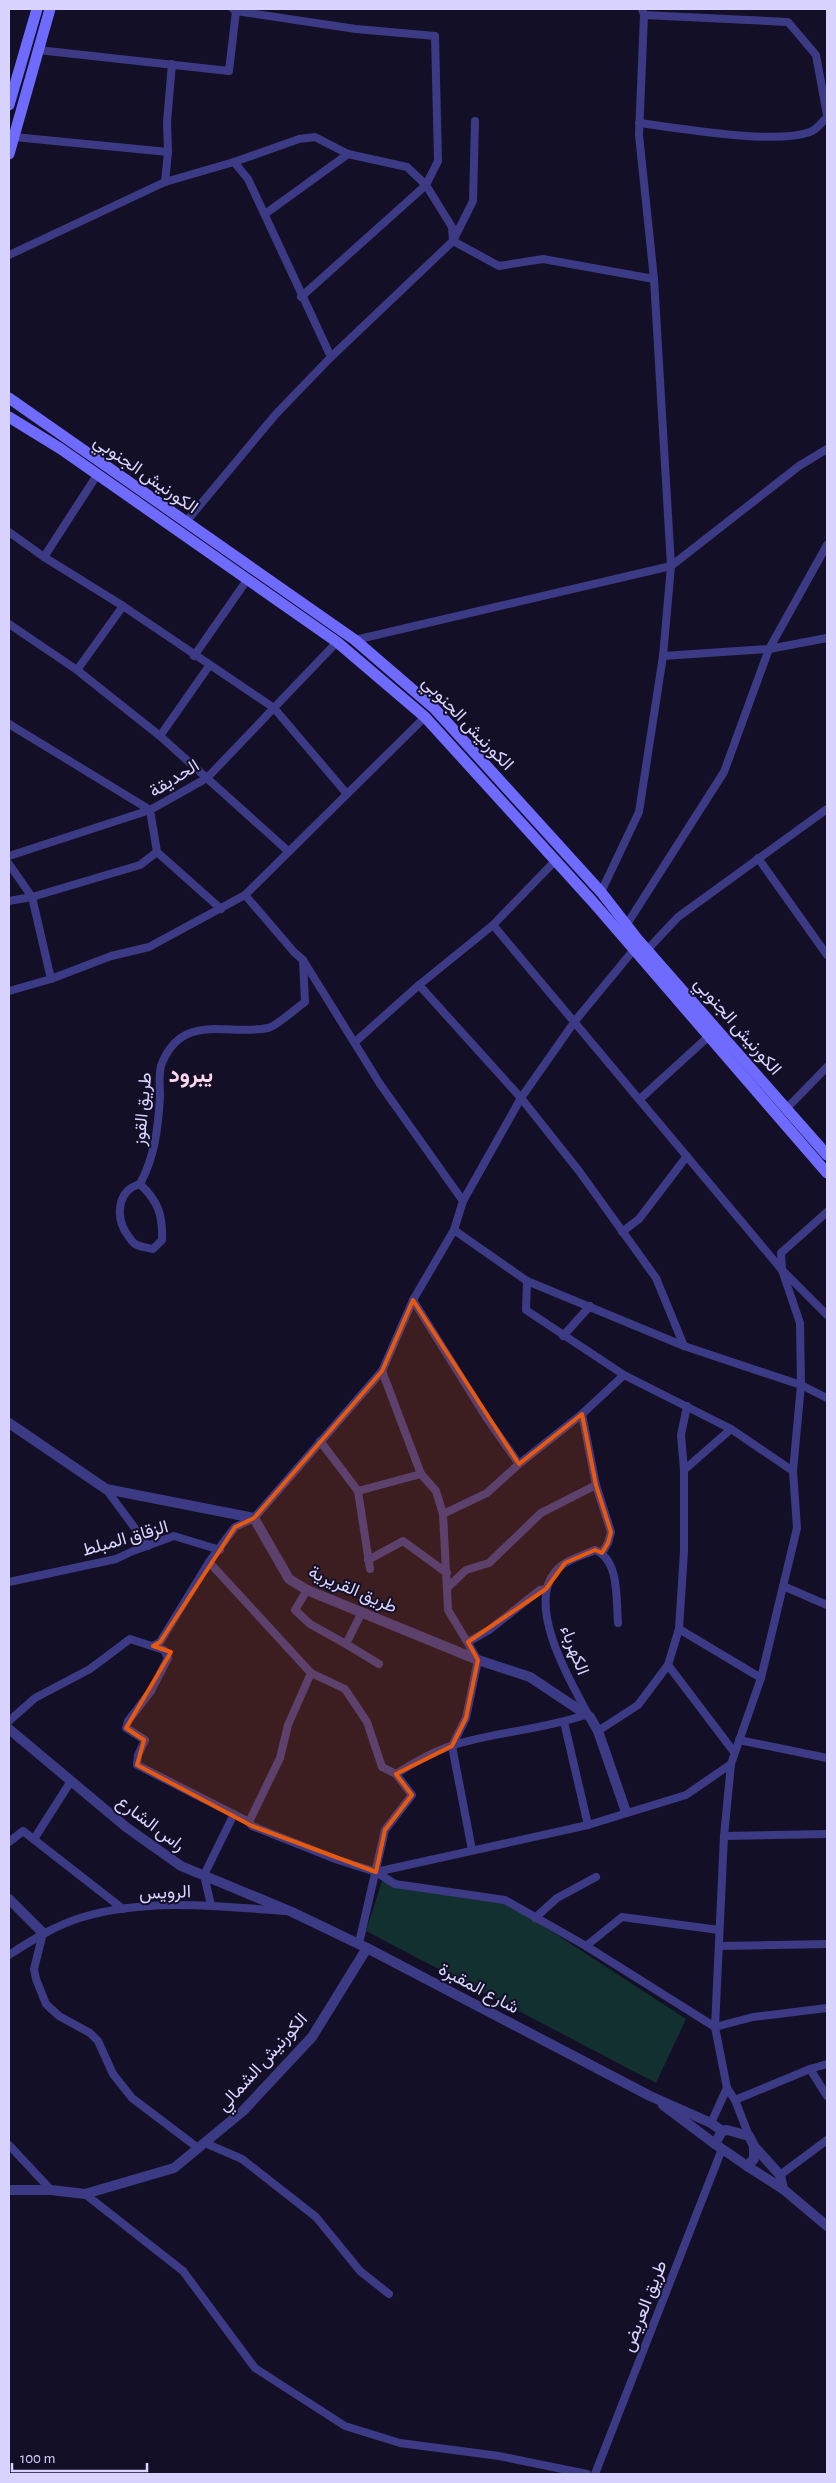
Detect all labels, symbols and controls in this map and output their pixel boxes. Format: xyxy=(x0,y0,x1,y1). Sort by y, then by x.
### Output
street label: الكورنيش الجنوبي xyxy=(87,432,201,521)
street label: الكورنيش الجنوبي xyxy=(415,673,516,778)
street label: الحديقة xyxy=(146,757,203,801)
street label: الكورنيش الجنوبي xyxy=(686,974,784,1082)
district label: يبرود xyxy=(169,1064,213,1088)
street label: طريق القوز xyxy=(131,1072,156,1148)
street label: الزقاق المبلط xyxy=(80,1518,171,1561)
street label: طريق القريرية xyxy=(305,1563,400,1618)
street label: الكهرباء xyxy=(556,1623,592,1678)
street label: راس الشارع xyxy=(112,1793,188,1857)
street label: الرويس xyxy=(139,1883,191,1904)
street label: شارع المقبرة xyxy=(435,1960,522,2019)
street label: الكورنيش الشمالي xyxy=(214,2010,315,2118)
street label: طريق العريض xyxy=(619,2258,672,2355)
scale bar xyxy=(12,2440,148,2472)
text: 100 m xyxy=(20,2451,55,2466)

